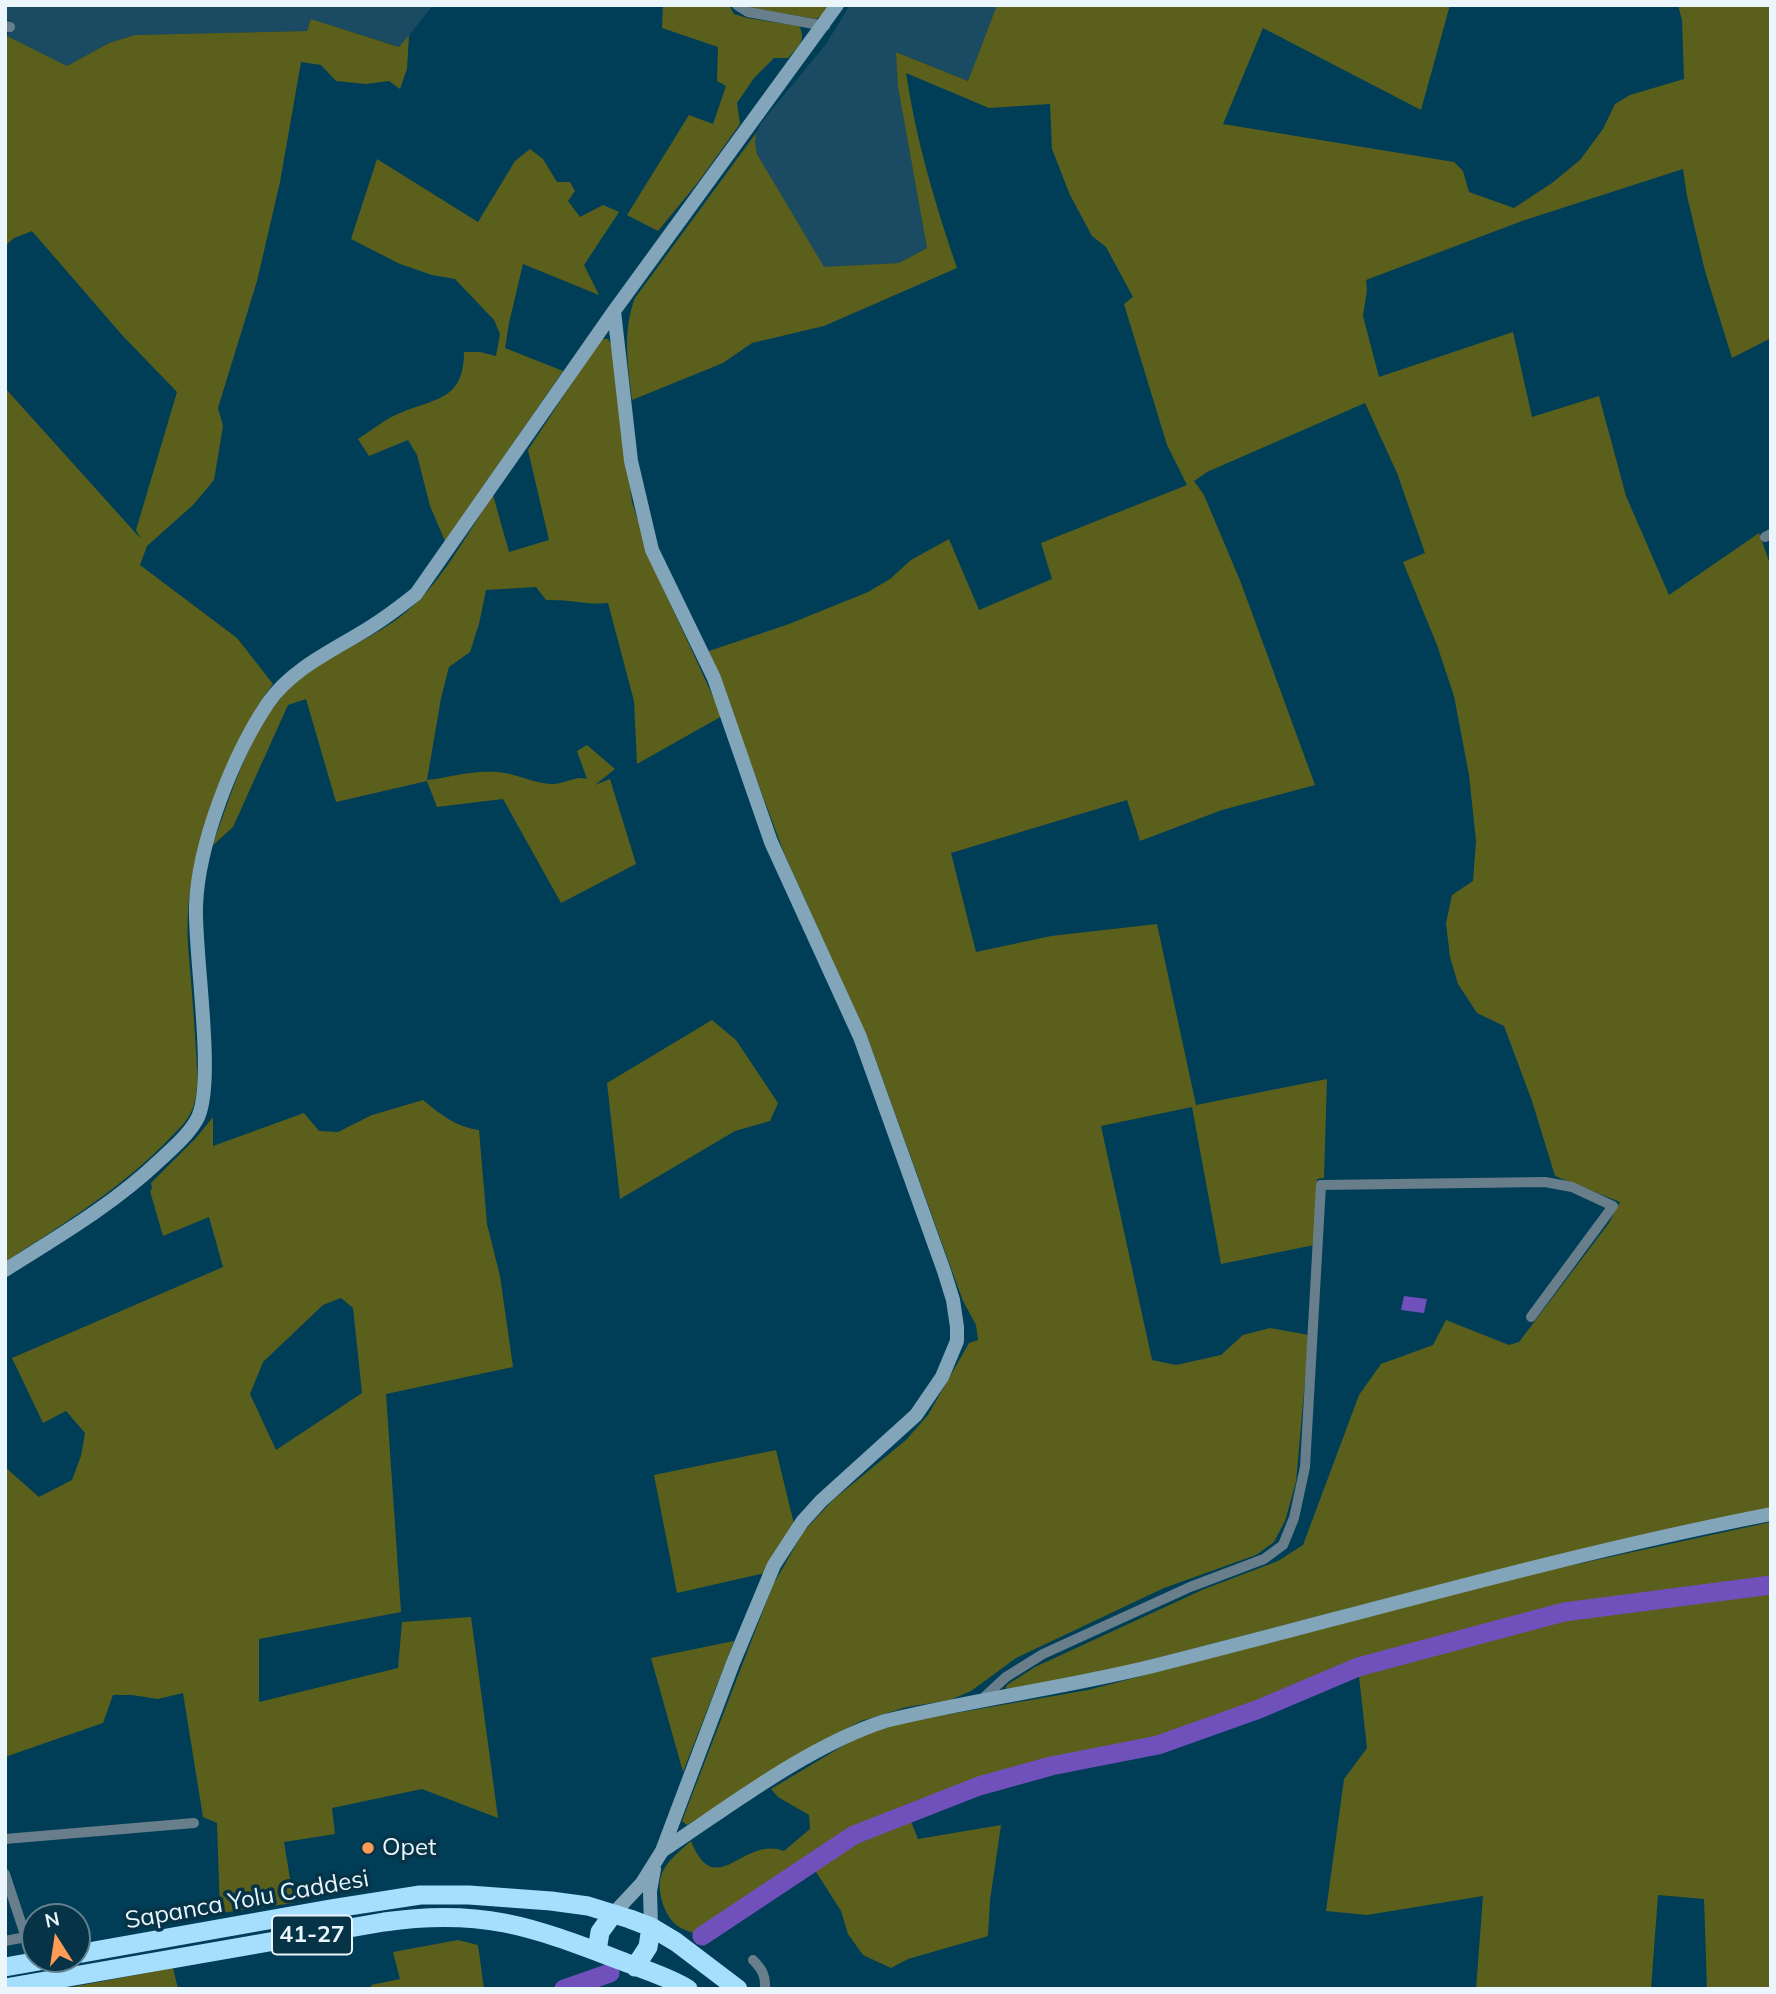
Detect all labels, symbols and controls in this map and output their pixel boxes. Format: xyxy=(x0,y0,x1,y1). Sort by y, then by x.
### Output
place label: Opet xyxy=(382,1834,436,1862)
marker: Opet xyxy=(360,1840,376,1856)
street label: Sapanca Yolu Caddesi xyxy=(123,1864,371,1936)
north arrow xyxy=(21,1903,91,1973)
text: N xyxy=(43,1906,62,1933)
road number: 41-27 xyxy=(272,1916,352,1954)

